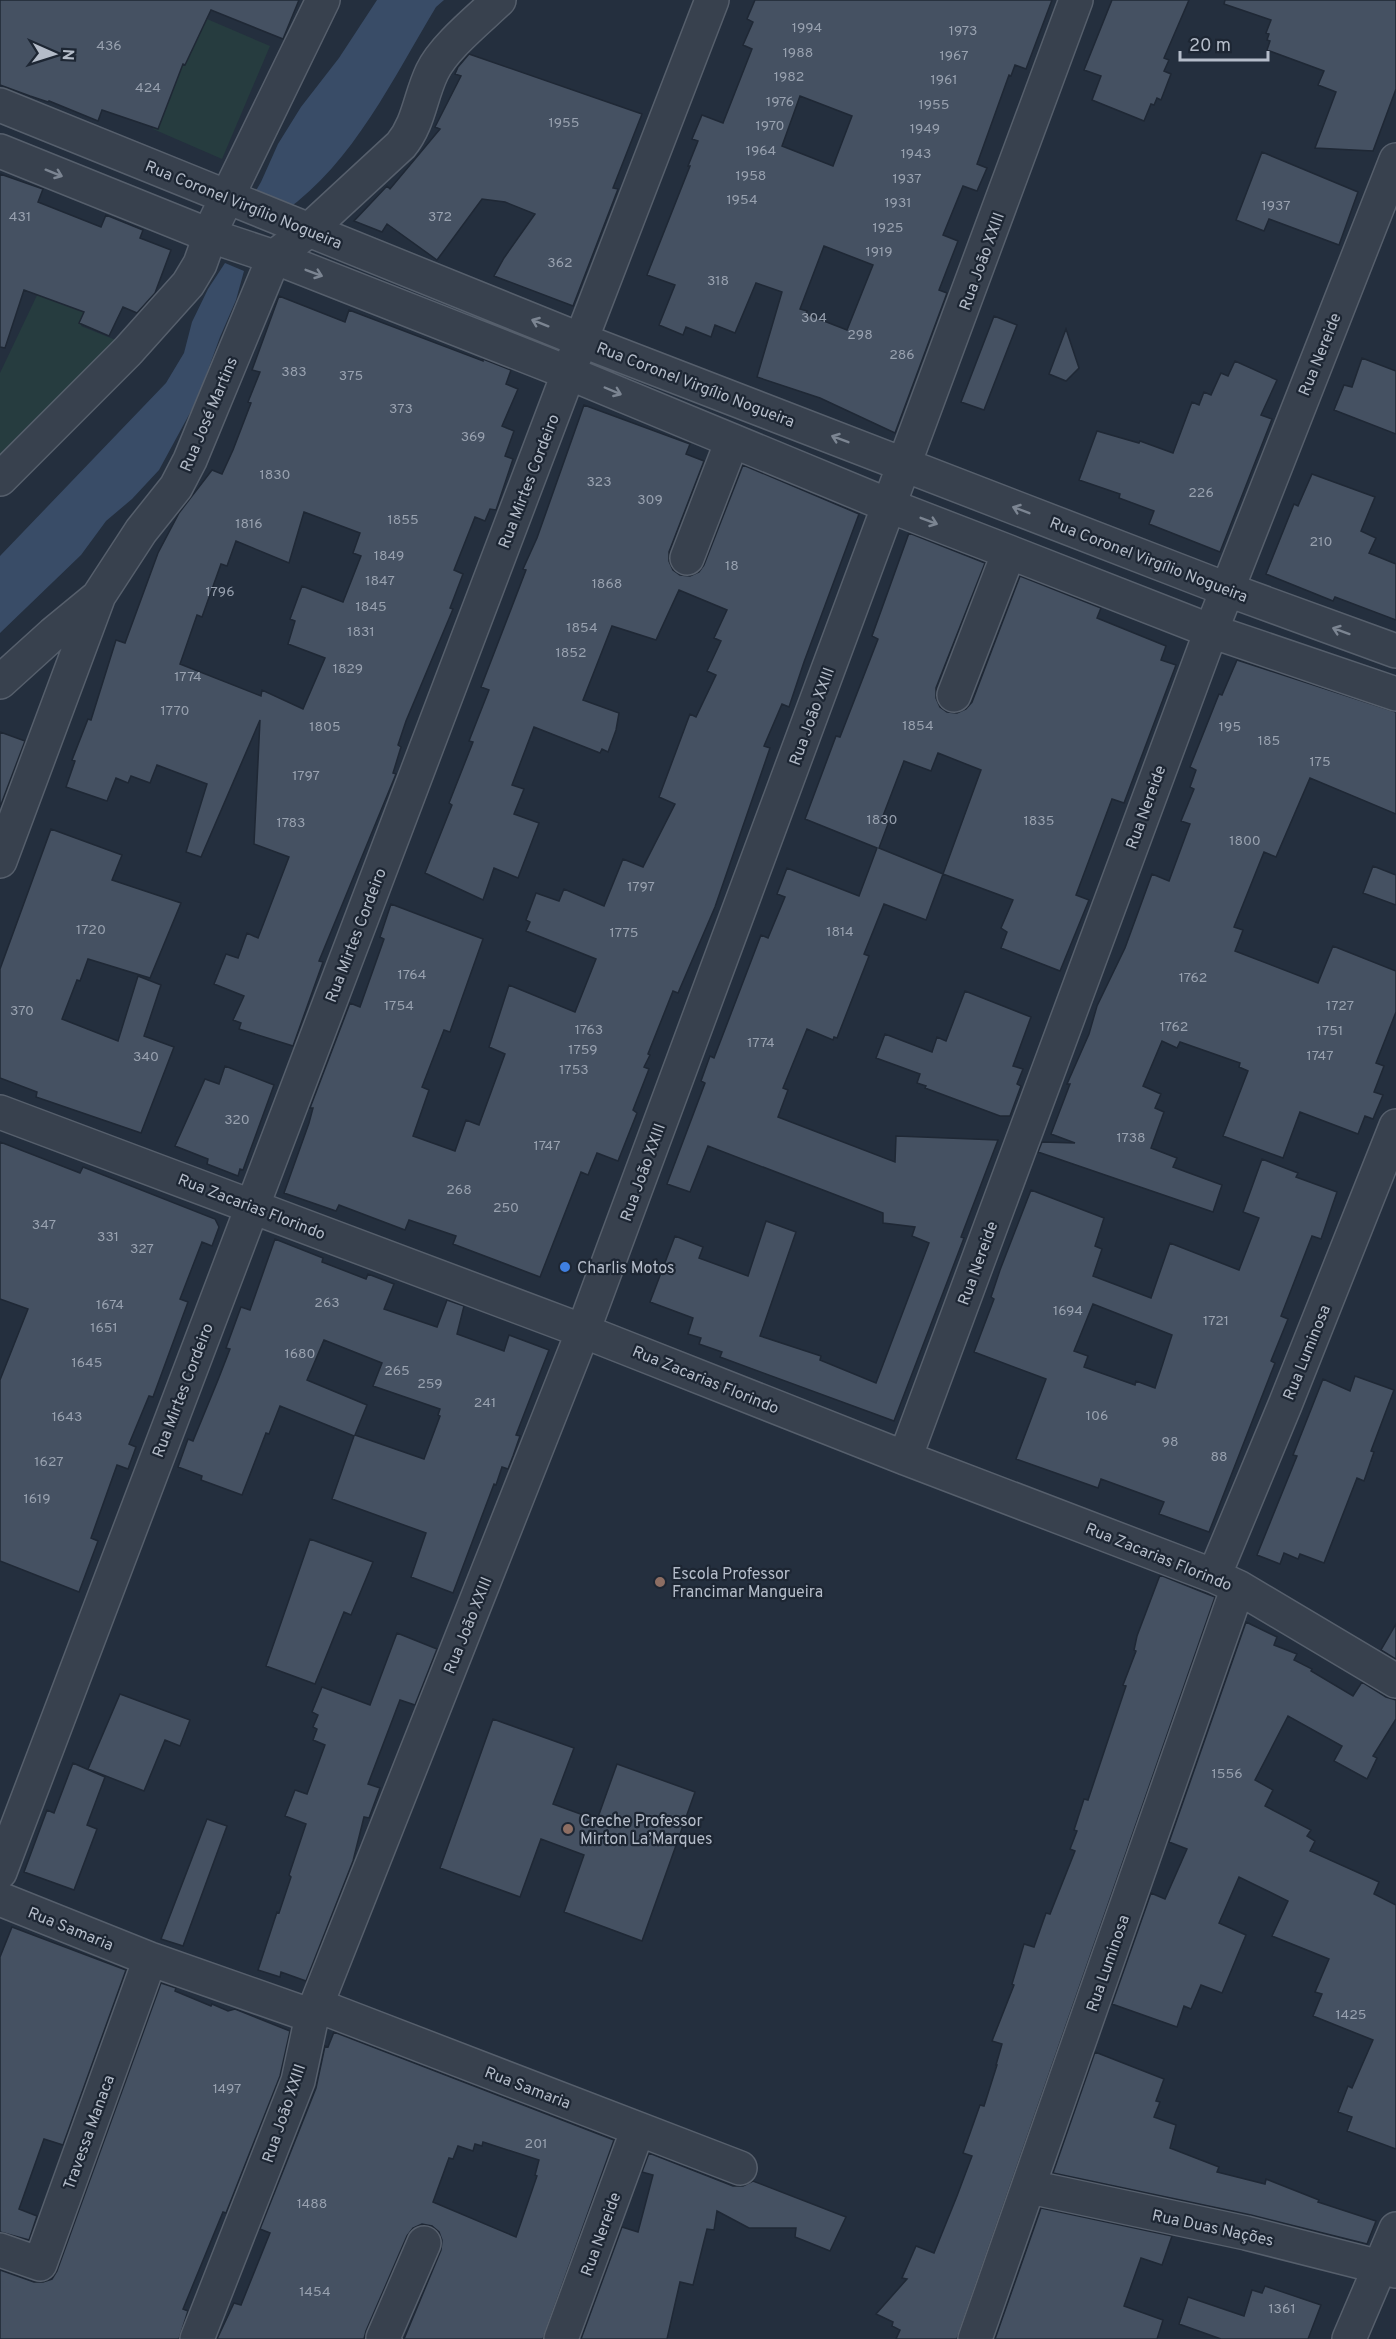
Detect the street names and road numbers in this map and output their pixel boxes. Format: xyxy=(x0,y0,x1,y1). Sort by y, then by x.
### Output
street label: Rua Coronel Virgílio Nogueira xyxy=(142,157,345,255)
street label: Rua João XXIII xyxy=(956,210,1010,314)
street label: Rua Nereide xyxy=(1295,310,1347,399)
street label: Rua Coronel Virgílio Nogueira xyxy=(593,339,797,433)
street label: Rua José Martins xyxy=(177,354,243,475)
street label: Rua Mirtes Cordeiro xyxy=(495,412,565,552)
street label: Rua Coronel Virgílio Nogueira xyxy=(1046,514,1250,608)
street label: Rua João XXIII xyxy=(786,665,840,769)
street label: Rua Nereide xyxy=(1122,763,1171,852)
street label: Rua Mirtes Cordeiro xyxy=(322,866,392,1006)
street label: Rua João XXIII xyxy=(617,1121,671,1225)
street label: Rua Zacarias Florindo xyxy=(175,1170,328,1245)
street label: Rua Nereide xyxy=(954,1219,1003,1308)
street label: Rua Luminosa xyxy=(1280,1302,1336,1403)
street label: Rua Mirtes Cordeiro xyxy=(149,1321,219,1461)
street label: Rua Zacarias Florindo xyxy=(629,1342,782,1419)
street label: Rua Zacarias Florindo xyxy=(1082,1519,1235,1596)
street label: Rua João XXIII xyxy=(440,1574,497,1677)
street label: Rua Samaria xyxy=(24,1904,116,1956)
street label: Rua Luminosa xyxy=(1083,1913,1135,2015)
street label: Rua João XXIII xyxy=(259,2062,311,2166)
street label: Rua Samaria xyxy=(481,2063,573,2114)
street label: Travessa Manaca xyxy=(60,2073,120,2193)
street label: Rua Nereide xyxy=(577,2190,626,2279)
street label: Rua Duas Nações xyxy=(1150,2206,1275,2252)

